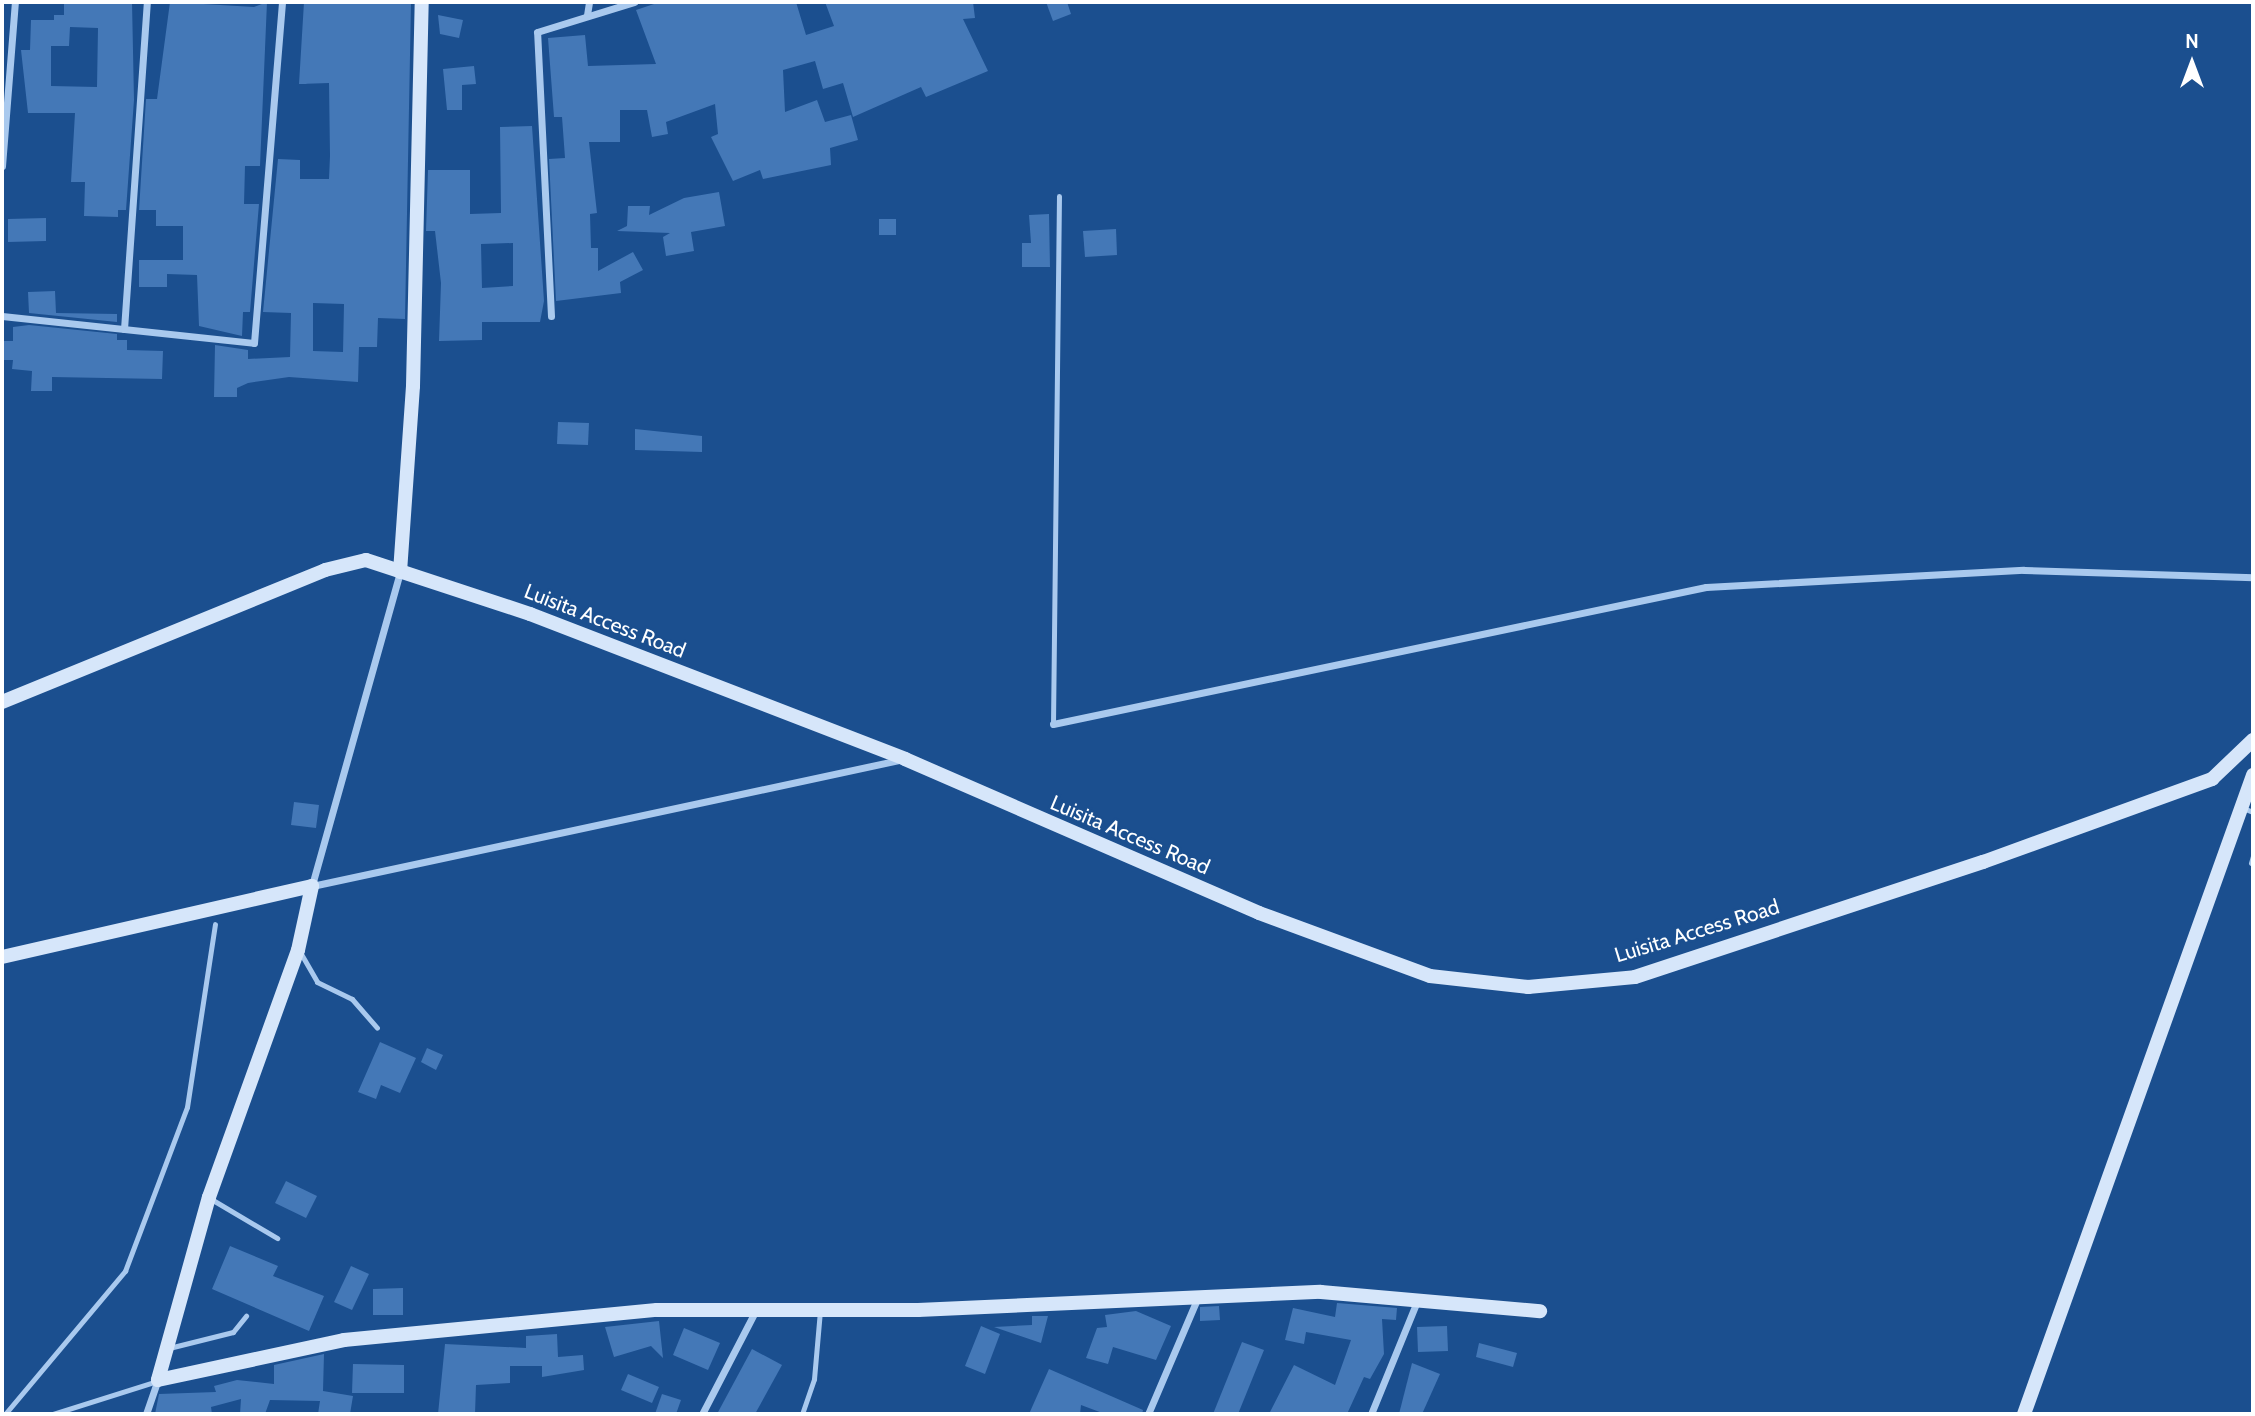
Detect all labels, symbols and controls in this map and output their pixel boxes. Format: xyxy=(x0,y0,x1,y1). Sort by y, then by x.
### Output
north arrow xyxy=(2157,28,2227,98)
text: N xyxy=(2185,30,2199,53)
street label: Luisita Access Road xyxy=(521,579,689,663)
street label: Luisita Access Road xyxy=(1046,790,1214,880)
street label: Luisita Access Road xyxy=(1612,894,1782,968)

